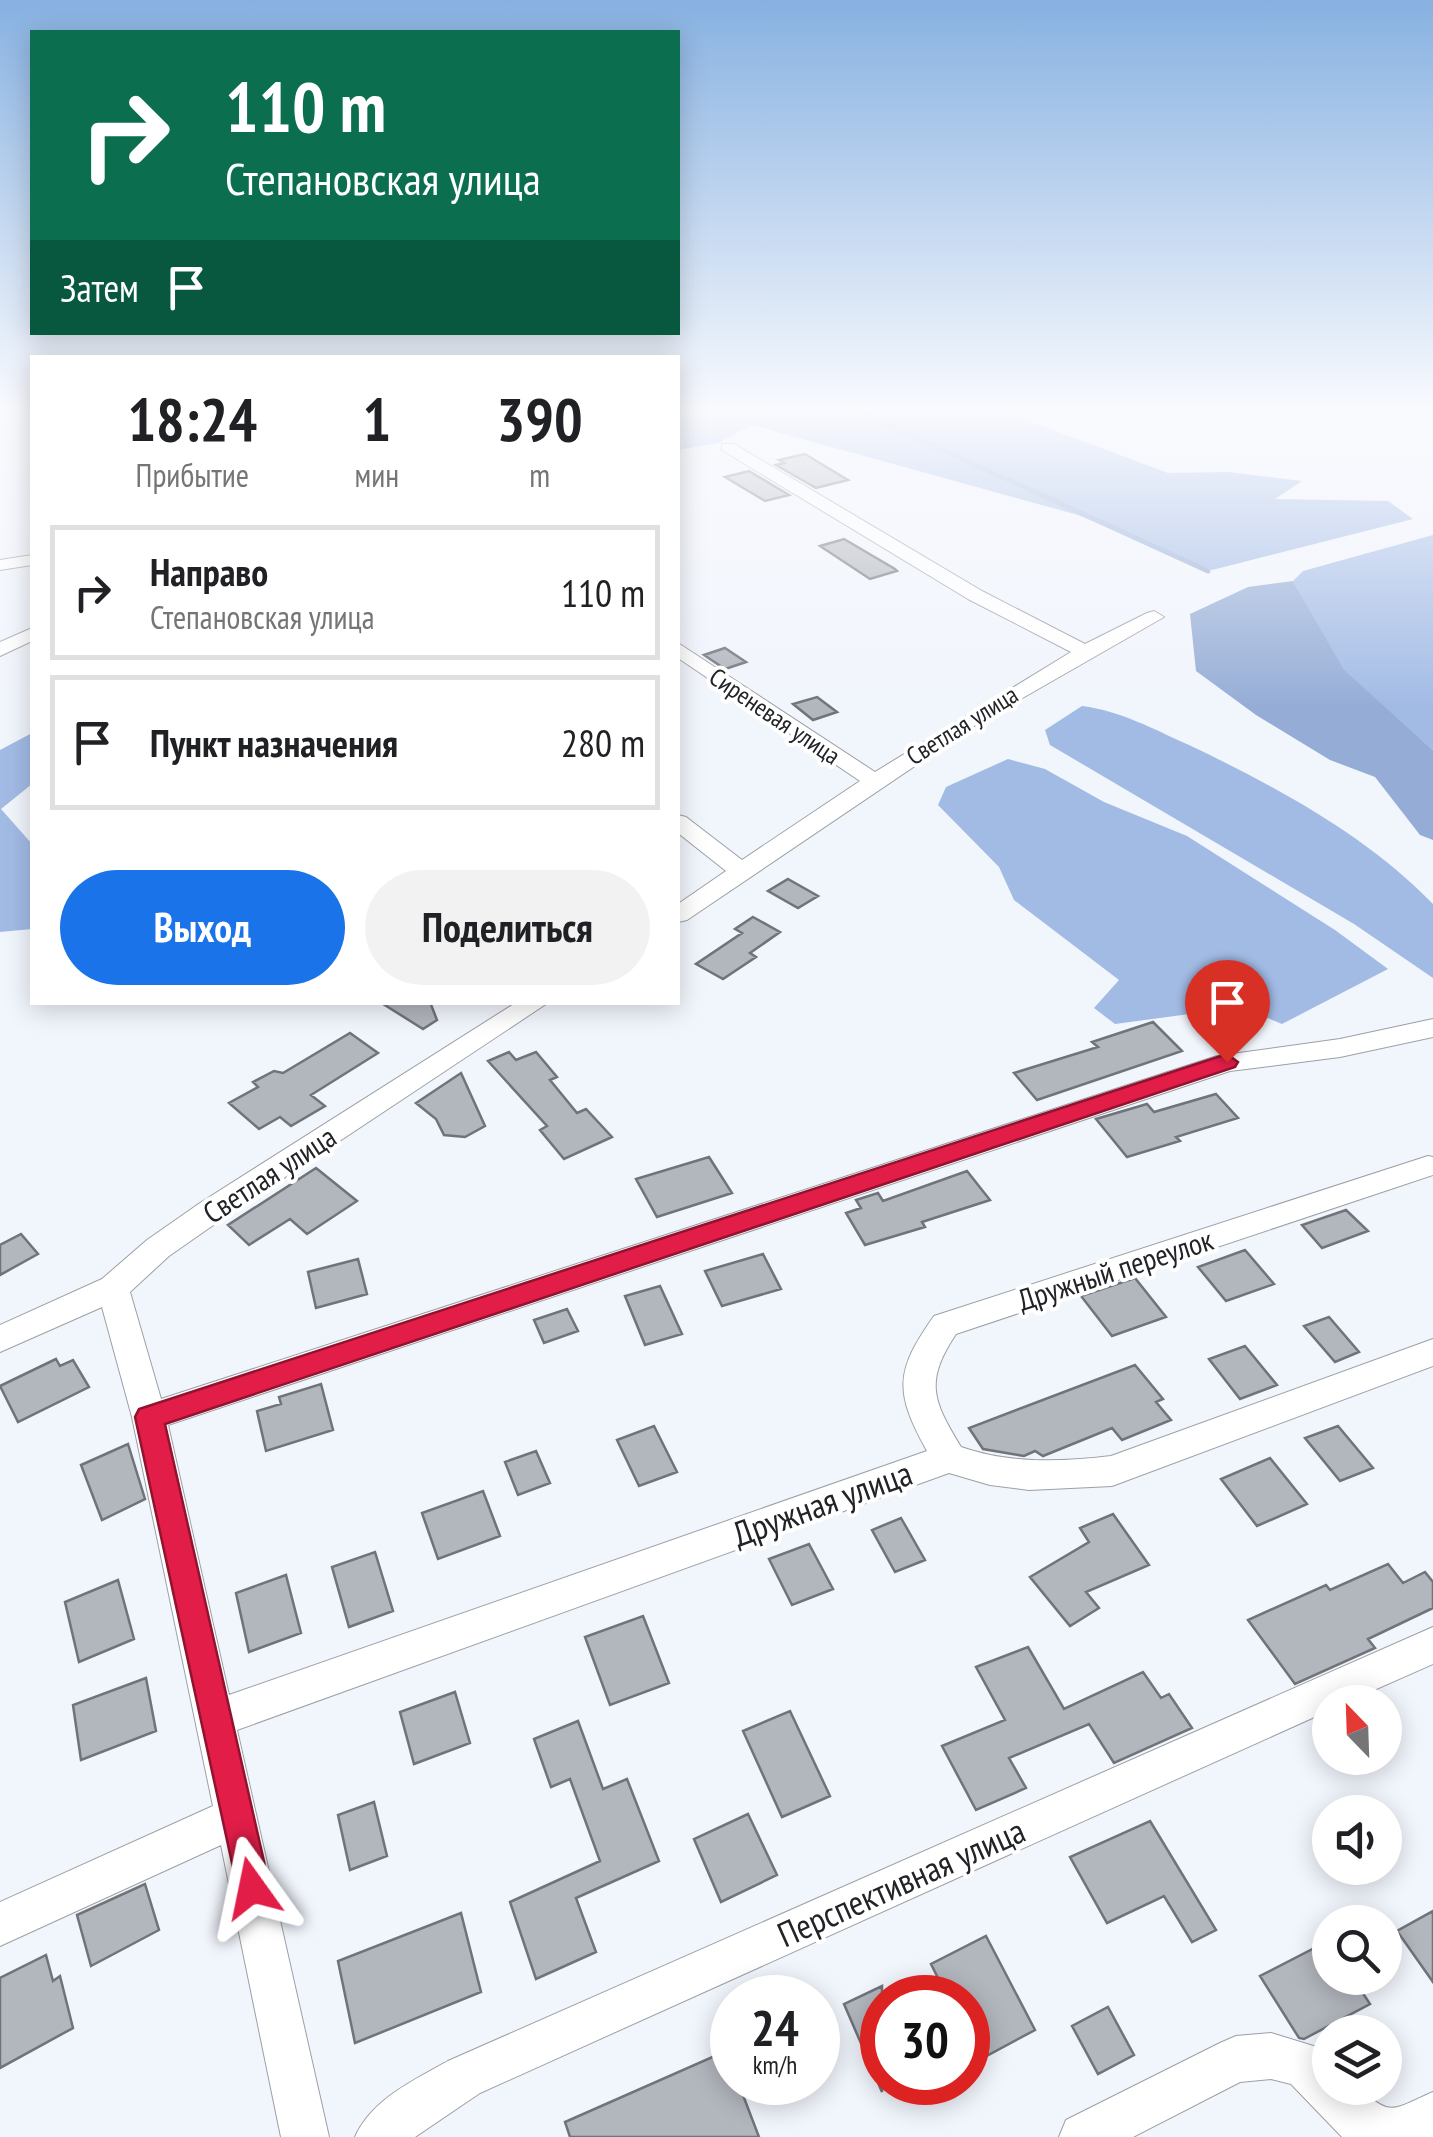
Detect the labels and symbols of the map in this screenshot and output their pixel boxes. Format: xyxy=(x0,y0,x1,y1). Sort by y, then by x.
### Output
street label: Сиреневая улица xyxy=(703,661,847,771)
street label: Светлая улица xyxy=(900,678,1024,772)
pin xyxy=(1185,960,1270,1063)
street label: Светлая улица xyxy=(195,1117,343,1231)
street label: Дружный переулок xyxy=(1012,1219,1218,1319)
street label: Дружная улица xyxy=(726,1449,918,1557)
north arrow xyxy=(1312,1685,1402,1775)
street label: Перспективная улица xyxy=(770,1807,1032,1957)
position arrow xyxy=(200,1836,304,1940)
speed limit sign: 30 xyxy=(860,1975,990,2105)

